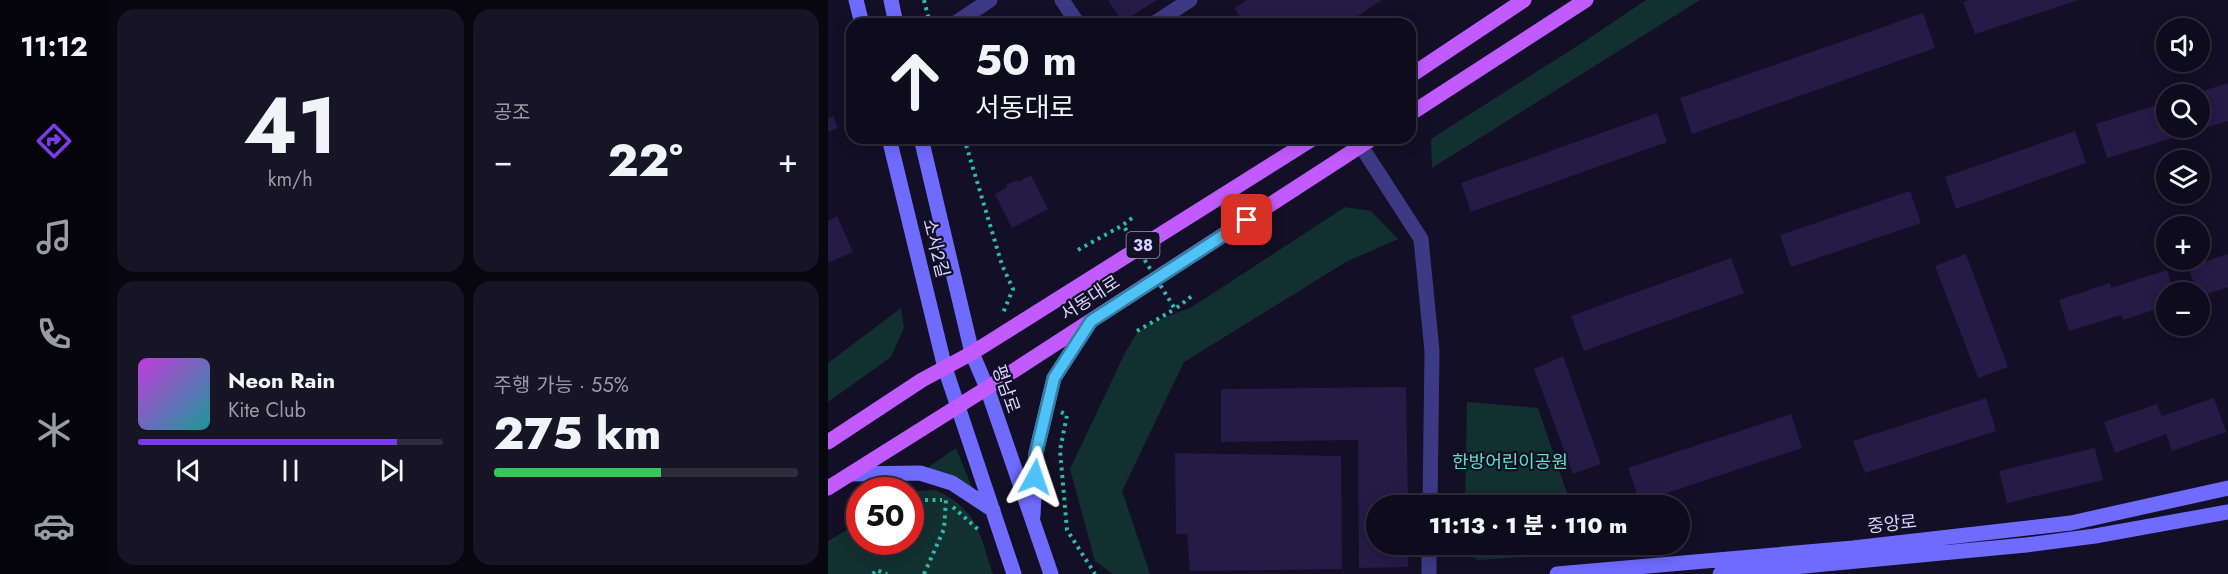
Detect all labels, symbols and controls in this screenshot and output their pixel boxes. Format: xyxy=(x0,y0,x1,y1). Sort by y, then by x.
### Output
map controls xyxy=(2156,18,2210,336)
button: sound xyxy=(2156,18,2210,72)
text: 11:12 xyxy=(20,27,88,66)
text: 50 m xyxy=(975,30,1077,91)
icon: ahead xyxy=(876,42,954,120)
text: 41 xyxy=(243,70,337,182)
button: search xyxy=(2156,84,2210,138)
text: 서동대로 xyxy=(975,88,1074,127)
text: 공조 xyxy=(494,98,530,127)
icon: directions xyxy=(33,120,75,162)
text: 22° xyxy=(608,128,683,193)
text: − xyxy=(494,137,513,184)
text: + xyxy=(778,137,798,184)
button: layers xyxy=(2156,150,2210,204)
text: km/h xyxy=(268,165,313,194)
pin xyxy=(1221,194,1272,245)
icon: arrive xyxy=(1230,203,1263,236)
icon: music xyxy=(33,216,75,258)
street label: 소사2길 xyxy=(916,216,956,280)
button: + xyxy=(2156,216,2210,270)
road number: 38 xyxy=(1126,232,1160,258)
street label: 서동대로 xyxy=(1055,269,1125,327)
button: − xyxy=(2156,282,2210,336)
icon: phone xyxy=(33,313,75,355)
street label: 평남로 xyxy=(986,361,1026,417)
text: Neon Rain xyxy=(228,364,335,396)
text: 주행 가능 · 55% xyxy=(494,371,629,400)
text: Kite Club xyxy=(228,396,306,425)
text: 275 km xyxy=(494,401,661,466)
icon: climate xyxy=(33,409,75,451)
position arrow xyxy=(1003,445,1067,509)
park label: 한방어린이공원 xyxy=(1452,449,1568,475)
icon: previous xyxy=(172,454,205,487)
icon: pause xyxy=(274,454,307,487)
icon: next xyxy=(375,454,408,487)
speed limit sign: 50 xyxy=(846,477,924,555)
icon: car xyxy=(33,505,75,547)
street label: 중앙로 xyxy=(1866,508,1918,540)
text: 11:13 · 1 분 · 110 m xyxy=(1429,509,1627,541)

